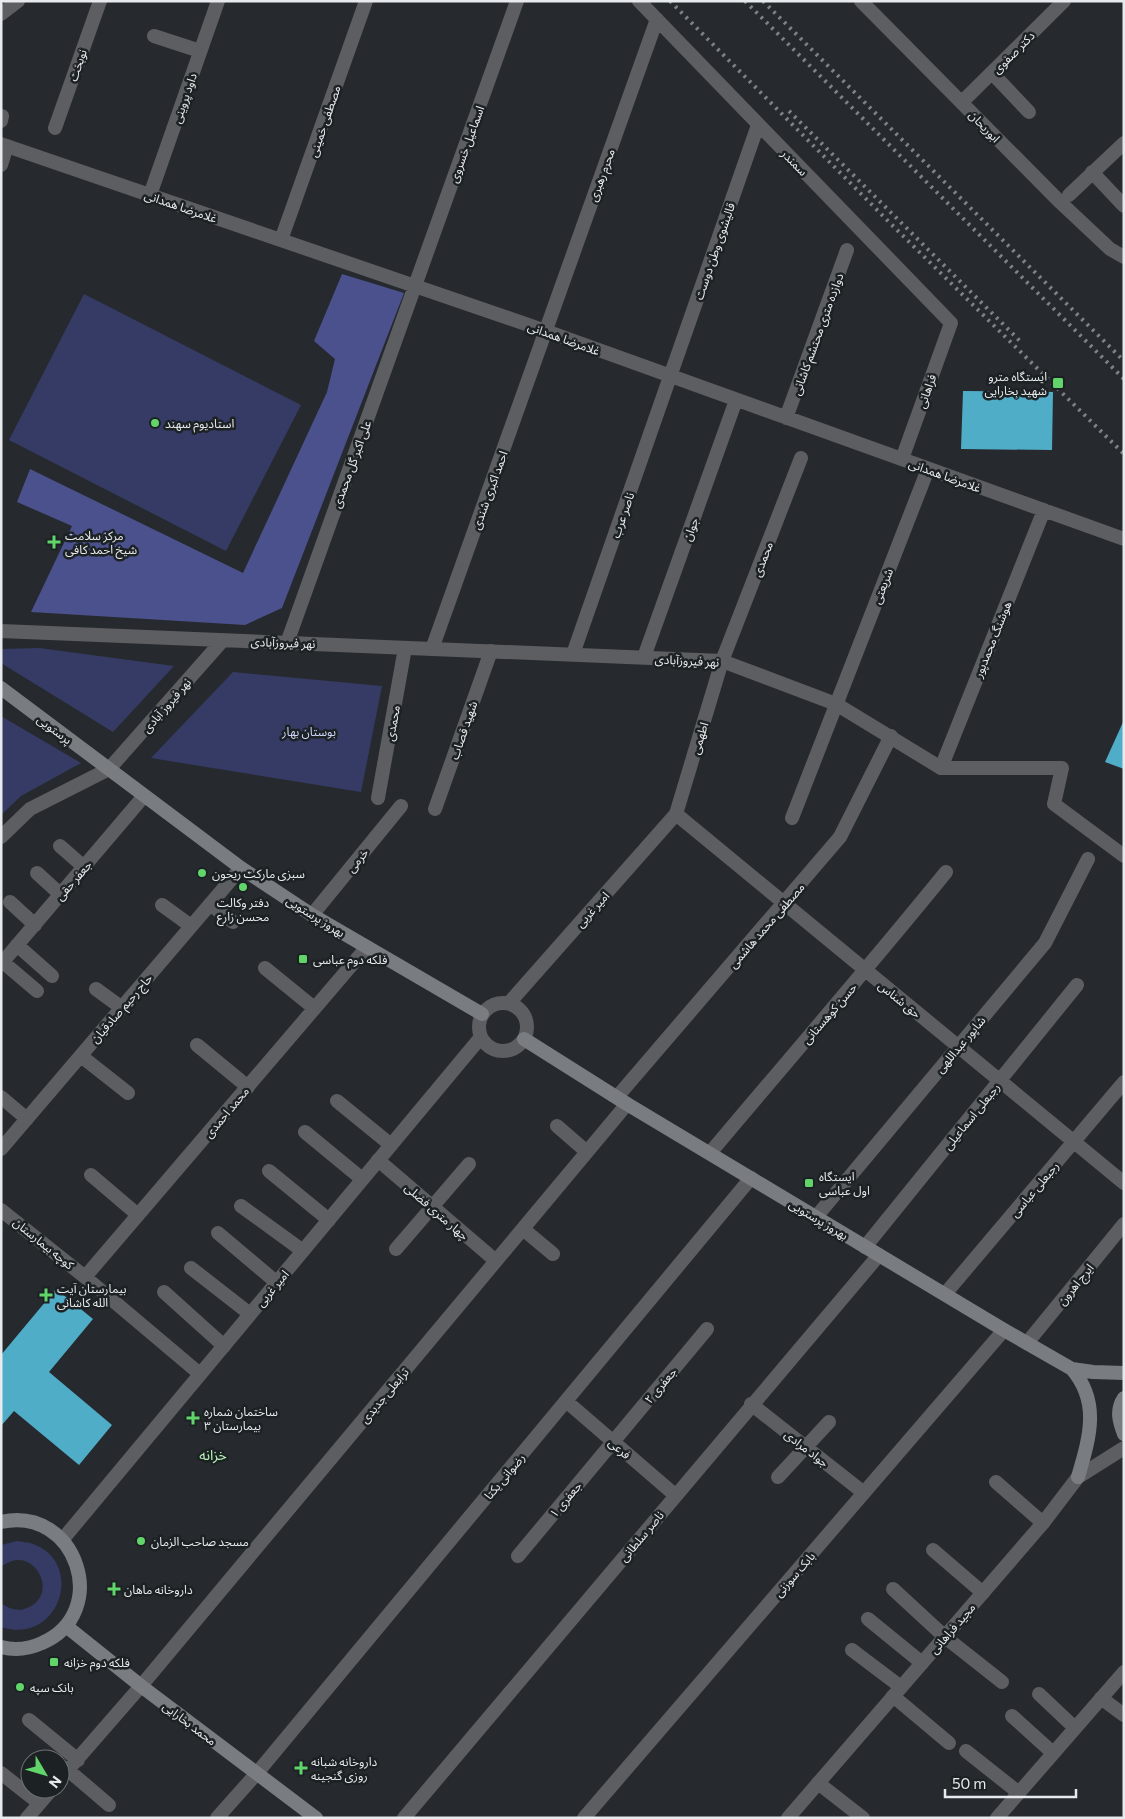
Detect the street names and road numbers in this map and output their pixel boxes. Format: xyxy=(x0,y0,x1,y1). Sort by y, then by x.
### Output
street label: دکتر صفوی xyxy=(989,28,1038,77)
street label: نوبخت xyxy=(65,47,90,83)
street label: داود پروینی xyxy=(169,71,201,126)
street label: مصطفی خمینی xyxy=(305,83,344,159)
street label: اسماعیل خسروی xyxy=(446,104,487,185)
street label: ابوریحان xyxy=(966,107,1004,146)
street label: سمندر xyxy=(778,145,811,179)
street label: محرم رهبری xyxy=(585,147,620,204)
street label: غلامرضا همدانی xyxy=(143,187,219,226)
street label: قالیشوی وطن دوست xyxy=(691,201,738,302)
street label: دوازده متری محتشم کاشانی xyxy=(788,271,849,398)
street label: غلامرضا همدانی xyxy=(526,318,602,358)
street label: فراهانی xyxy=(913,372,940,410)
street label: علی اکبر گل محمدی xyxy=(329,418,374,510)
street label: احمد اکبری شندی xyxy=(468,449,511,532)
street label: غلامرضا همدانی xyxy=(907,455,983,495)
street label: ناصر عرب xyxy=(608,490,638,540)
street label: جوان xyxy=(679,515,702,543)
street label: محمدی xyxy=(749,540,776,579)
street label: شریعتی xyxy=(869,566,896,606)
street label: هوشنگ محمدپور xyxy=(970,599,1016,681)
street label: نهر فیروزآبادی xyxy=(250,634,316,651)
street label: نهر فیروزآبادی xyxy=(654,651,720,670)
street label: نهر فیروز آبادی xyxy=(139,675,194,736)
street label: شهید قصاب xyxy=(446,699,481,761)
street label: محمدی xyxy=(382,704,403,742)
street label: پرستویی xyxy=(34,711,75,748)
street label: اطهمی xyxy=(688,720,711,756)
street label: خرمی xyxy=(343,845,372,875)
street label: جعفر حقی xyxy=(52,857,95,903)
street label: مصطفی محمد هاشمی xyxy=(725,879,808,971)
street label: امیر غربی xyxy=(572,888,613,930)
street label: بهروز پرستویی xyxy=(283,893,348,941)
street label: حاج رحیم صادقیان xyxy=(87,971,157,1047)
street label: حق شناس xyxy=(875,978,924,1022)
street label: حسن کوهستانی xyxy=(799,980,860,1047)
street label: شاپور عبداللهی xyxy=(932,1013,989,1077)
street label: رجبعلی اسماعیلی xyxy=(940,1080,1003,1153)
street label: محمد احمدی xyxy=(201,1084,252,1141)
street label: رجبعلی عباسی xyxy=(1007,1158,1062,1220)
street label: چهار متری فضلی xyxy=(401,1180,472,1244)
street label: بهروز پرستویی xyxy=(786,1196,851,1244)
street label: کوچه بیمارستان xyxy=(10,1214,78,1274)
street label: ایرج اهرون xyxy=(1054,1260,1098,1309)
street label: امیر غربی xyxy=(253,1267,292,1310)
street label: ترابعلی جدیدی xyxy=(357,1364,412,1426)
street label: جعفری ۲ xyxy=(641,1364,680,1406)
street label: جواد مرادی xyxy=(782,1426,832,1470)
street label: فرعی xyxy=(605,1435,634,1462)
street label: رضوانی یکتا xyxy=(481,1450,528,1502)
street label: جعفری ۱ xyxy=(546,1478,585,1520)
street label: ناصر سلطانی xyxy=(616,1508,667,1565)
street label: بابک سوزنی xyxy=(771,1549,818,1600)
street label: مجید فراهانی xyxy=(926,1600,978,1657)
street label: محمد بخارایی xyxy=(160,1698,219,1748)

